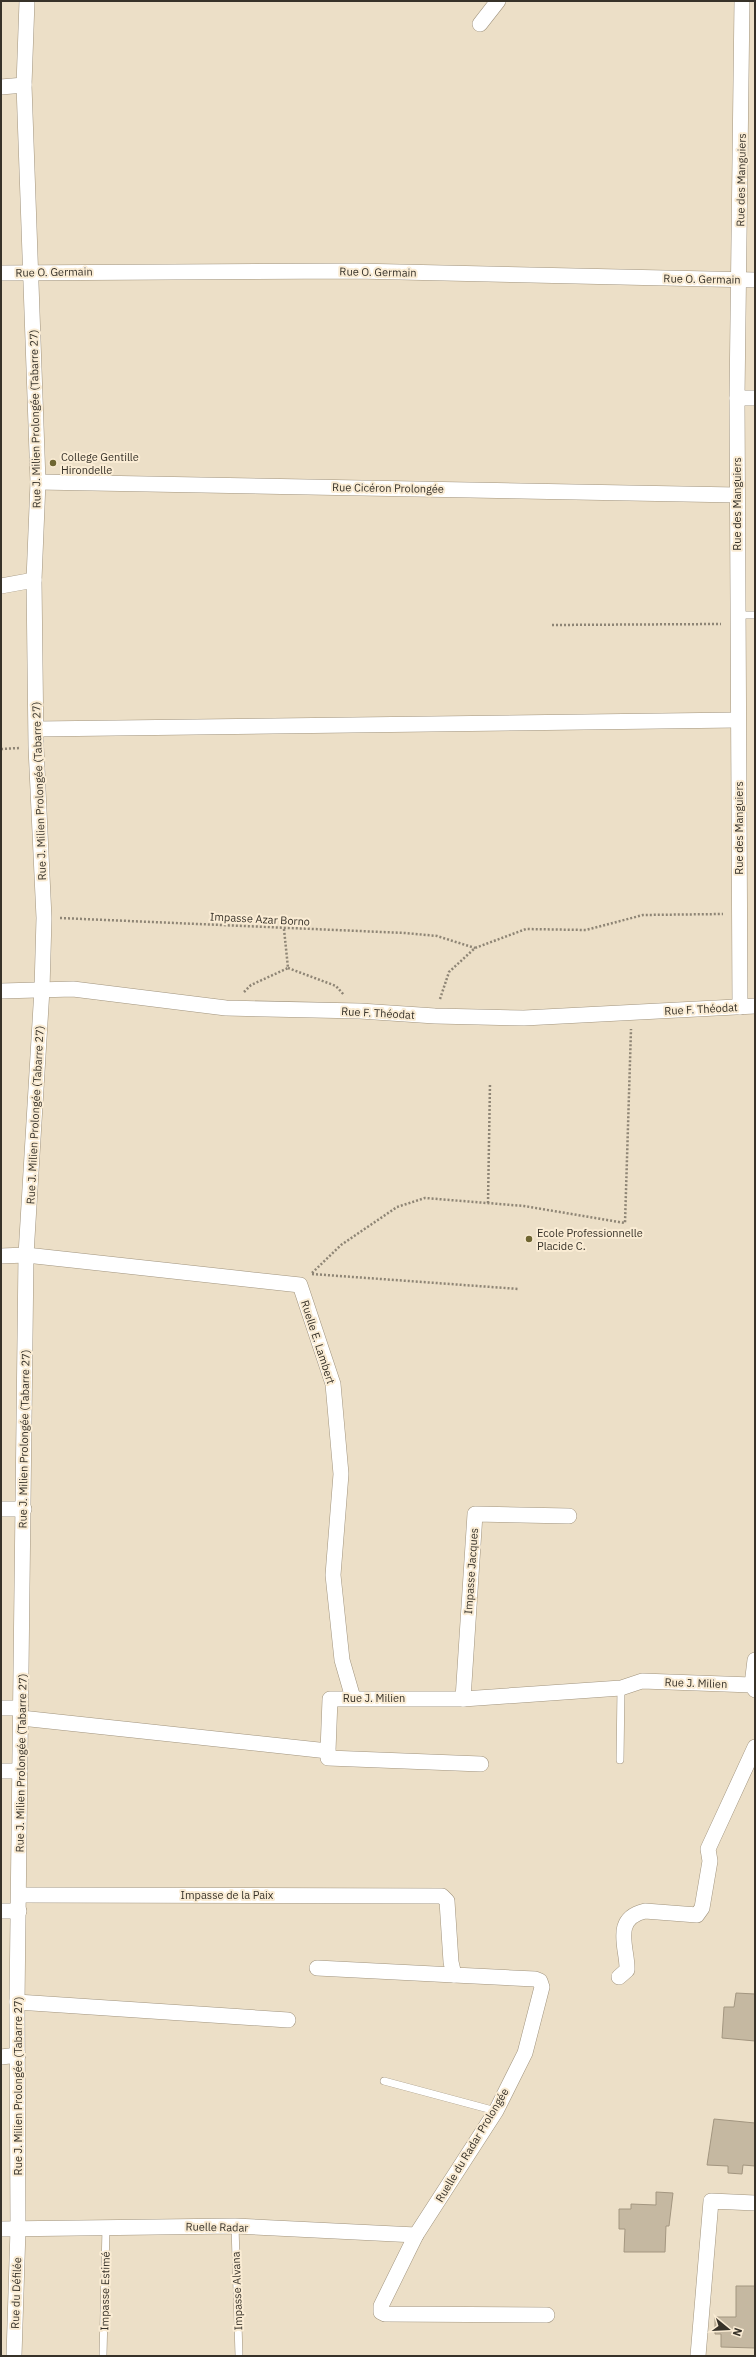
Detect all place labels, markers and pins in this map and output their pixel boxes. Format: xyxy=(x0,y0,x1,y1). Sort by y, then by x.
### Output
place label: College Gentille Hirondelle xyxy=(61,450,139,477)
marker: College Gentille Hirondelle xyxy=(48,458,58,468)
place label: Ecole Professionnelle Placide C. xyxy=(537,1226,643,1253)
marker: Ecole Professionnelle Placide C. xyxy=(524,1234,534,1244)

